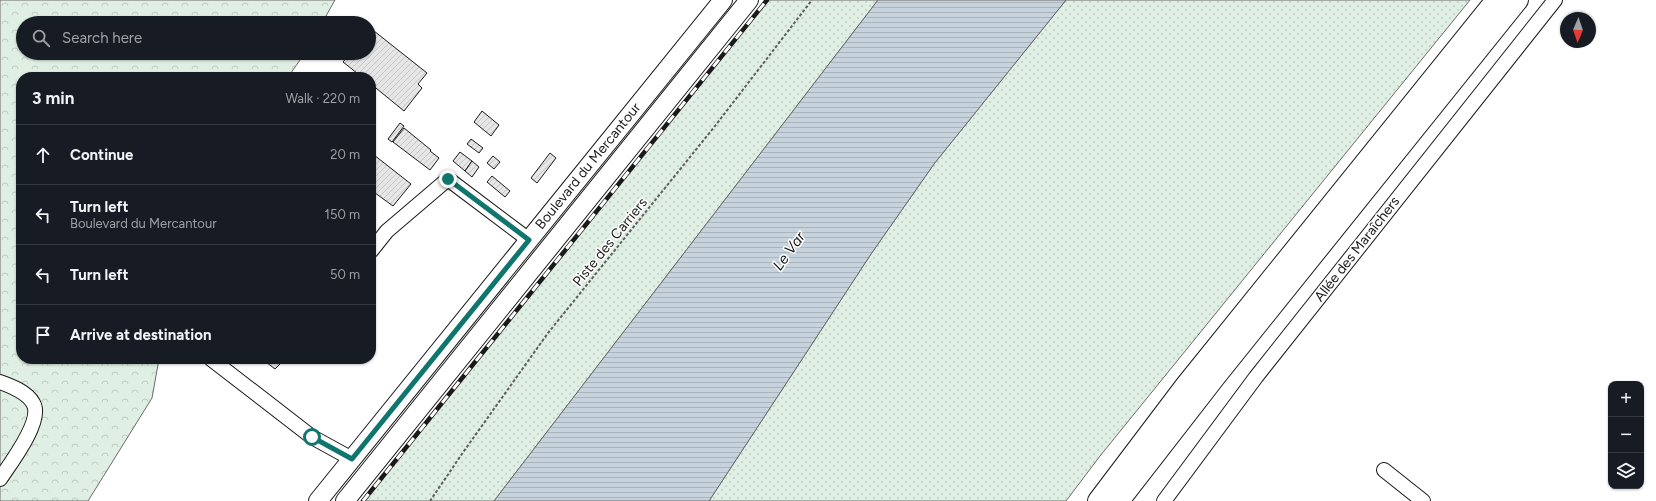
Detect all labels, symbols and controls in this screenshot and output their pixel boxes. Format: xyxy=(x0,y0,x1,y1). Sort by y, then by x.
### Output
north arrow xyxy=(1560,12,1596,48)
search box xyxy=(16,16,376,60)
icon: search xyxy=(30,27,52,49)
text: Search here xyxy=(62,29,142,47)
text: 3 min xyxy=(32,88,74,108)
text: Walk · 220 m xyxy=(285,91,360,106)
street label: Boulevard du Mercantour xyxy=(532,99,644,233)
icon: ahead xyxy=(32,144,54,166)
text: Continue xyxy=(70,146,133,164)
text: 20 m xyxy=(330,147,360,162)
route end xyxy=(439,170,457,188)
street label: Allée des Maraîchers xyxy=(1311,193,1403,305)
street label: Piste des Carriers xyxy=(569,194,651,290)
text: Turn left xyxy=(70,198,128,216)
icon: left xyxy=(32,204,54,226)
text: 150 m xyxy=(325,207,360,222)
text: Boulevard du Mercantour xyxy=(70,216,217,231)
water label: Le Var xyxy=(769,227,810,274)
icon: left xyxy=(32,264,54,286)
text: Turn left xyxy=(70,266,128,284)
text: 50 m xyxy=(330,267,360,282)
icon: arrive xyxy=(32,324,54,346)
text: Arrive at destination xyxy=(70,326,211,344)
map controls xyxy=(1608,381,1644,489)
button: + xyxy=(1608,381,1644,417)
button: − xyxy=(1608,417,1644,453)
route start xyxy=(303,428,321,446)
button: layers xyxy=(1608,453,1644,489)

